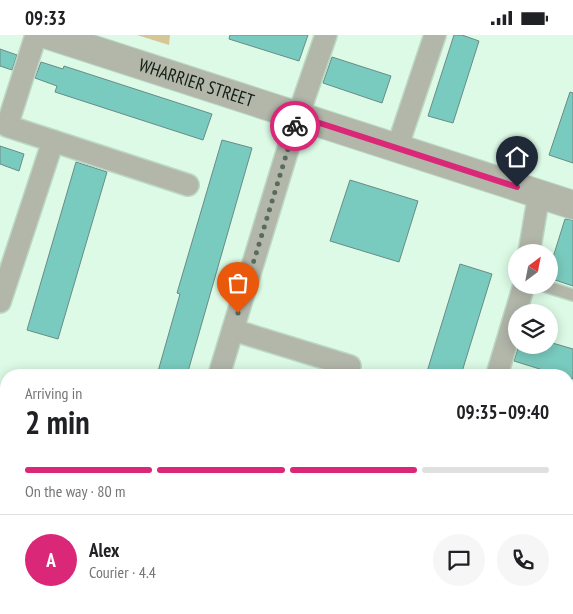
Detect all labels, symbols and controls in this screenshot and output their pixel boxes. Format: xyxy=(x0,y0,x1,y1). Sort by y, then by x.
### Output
text: 09:33 xyxy=(25,6,66,30)
street label: WHARRIER STREET xyxy=(136,53,257,112)
courier xyxy=(270,101,320,151)
icon: bike xyxy=(281,112,309,140)
pin xyxy=(496,136,538,187)
icon: home xyxy=(503,143,531,171)
north arrow xyxy=(508,244,558,294)
map controls xyxy=(508,244,558,354)
pin xyxy=(217,262,259,313)
icon: bag xyxy=(224,269,252,297)
button: layers xyxy=(508,304,558,354)
text: Arriving in xyxy=(25,383,82,403)
text: 09:35–09:40 xyxy=(456,400,549,424)
text: 2 min xyxy=(25,401,90,443)
text: On the way · 80 m xyxy=(25,481,125,501)
button: chat xyxy=(433,534,485,586)
button: phone xyxy=(497,534,549,586)
text: Alex xyxy=(89,538,119,562)
text: A xyxy=(46,548,56,572)
text: Courier · 4.4 xyxy=(89,562,156,582)

